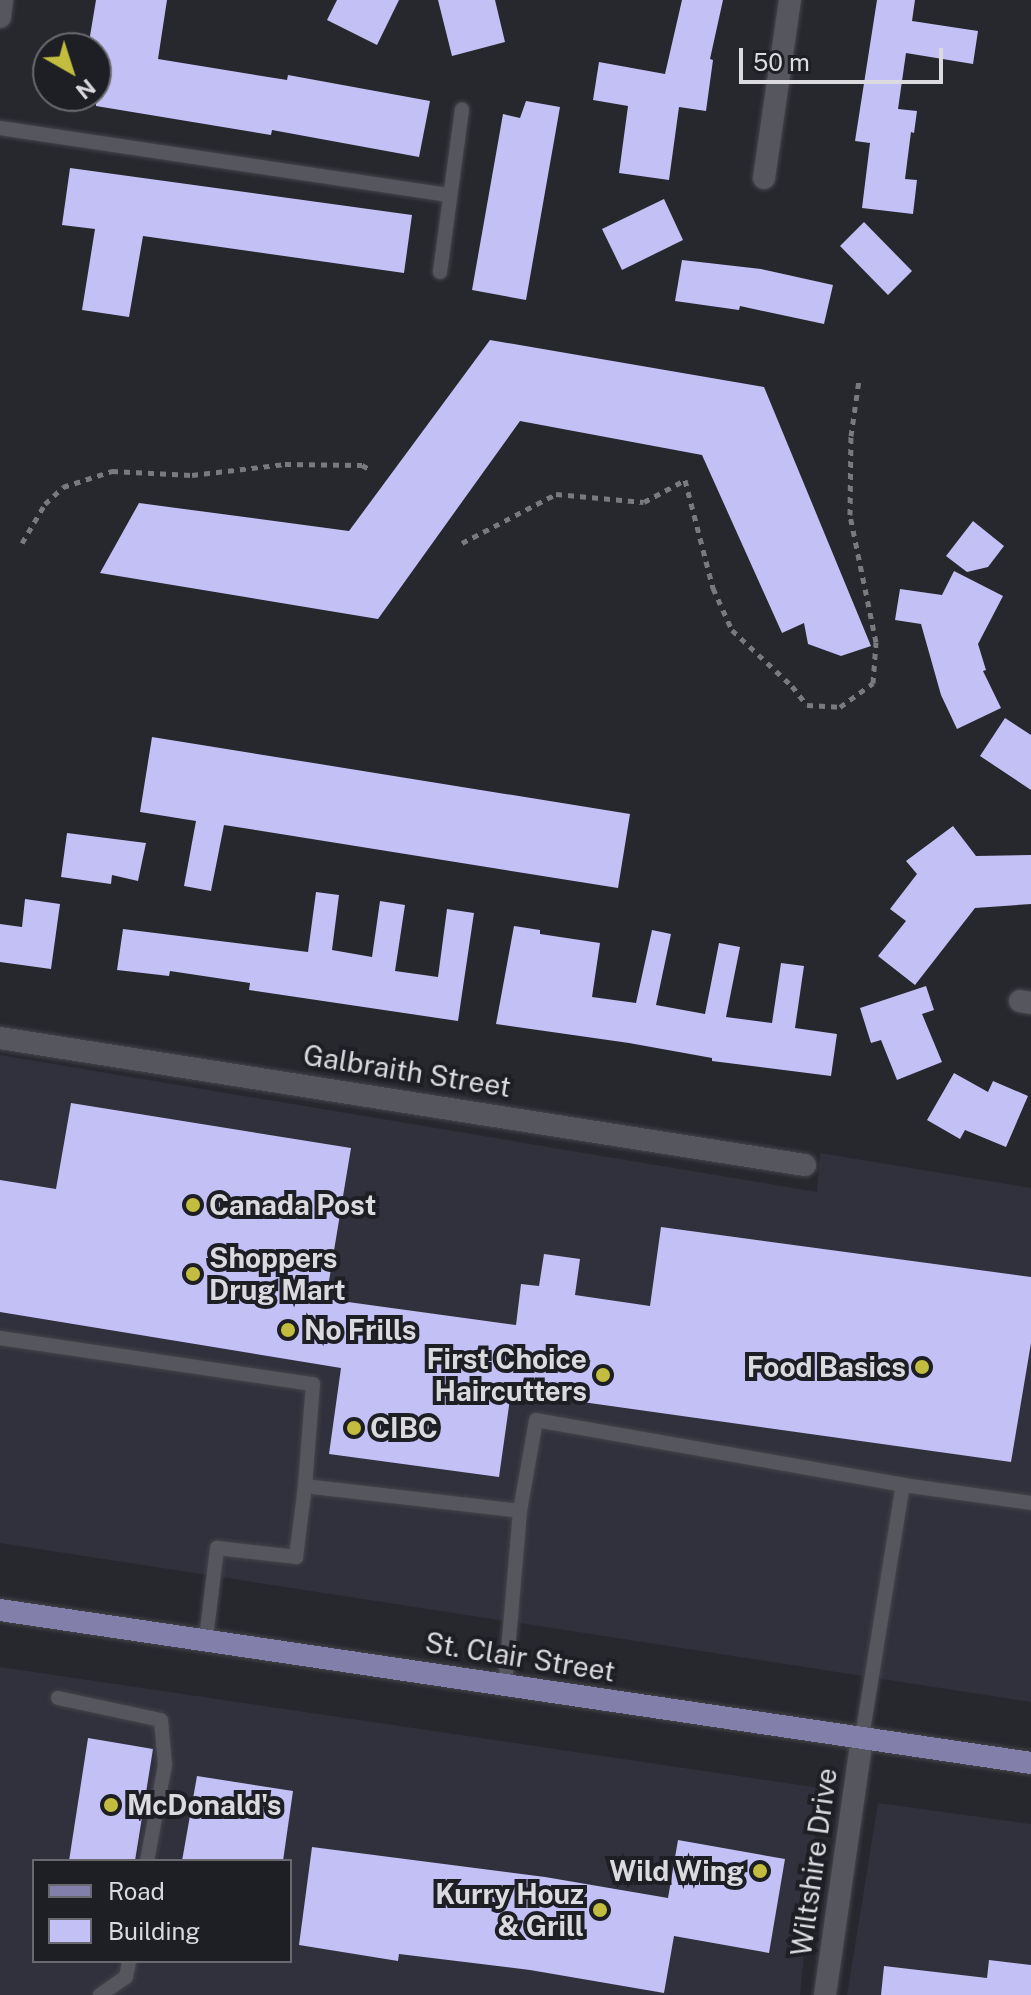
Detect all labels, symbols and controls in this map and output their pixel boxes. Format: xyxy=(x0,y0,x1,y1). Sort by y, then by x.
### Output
north arrow xyxy=(32,32,112,112)
scale bar xyxy=(743,32,947,82)
text: 50 m xyxy=(753,48,810,76)
text: N xyxy=(71,74,101,105)
street label: Galbraith Street xyxy=(301,1038,513,1104)
place label: Canada Post xyxy=(209,1188,376,1222)
marker: Canada Post xyxy=(184,1196,202,1214)
place label: Shoppers Drug Mart xyxy=(209,1241,346,1307)
marker: Shoppers Drug Mart xyxy=(184,1265,202,1283)
place label: No Frills xyxy=(304,1313,417,1347)
marker: No Frills xyxy=(279,1321,297,1339)
place label: First Choice Haircutters xyxy=(426,1342,587,1408)
place label: Food Basics xyxy=(747,1350,906,1384)
marker: Food Basics xyxy=(913,1358,931,1376)
marker: First Choice Haircutters xyxy=(594,1366,612,1384)
place label: CIBC xyxy=(370,1411,438,1445)
marker: CIBC xyxy=(345,1419,363,1437)
street label: St. Clair Street xyxy=(423,1625,617,1689)
street label: Wiltshire Drive xyxy=(784,1766,844,1958)
place label: McDonald's xyxy=(127,1788,281,1822)
marker: McDonald's xyxy=(102,1796,120,1814)
place label: Wild Wing xyxy=(609,1854,744,1888)
legend xyxy=(32,1859,292,1963)
marker: Wild Wing xyxy=(751,1862,769,1880)
text: Road xyxy=(108,1877,165,1905)
place label: Kurry Houz & Grill xyxy=(435,1877,584,1943)
marker: Kurry Houz & Grill xyxy=(591,1901,609,1919)
text: Building xyxy=(108,1917,200,1945)

